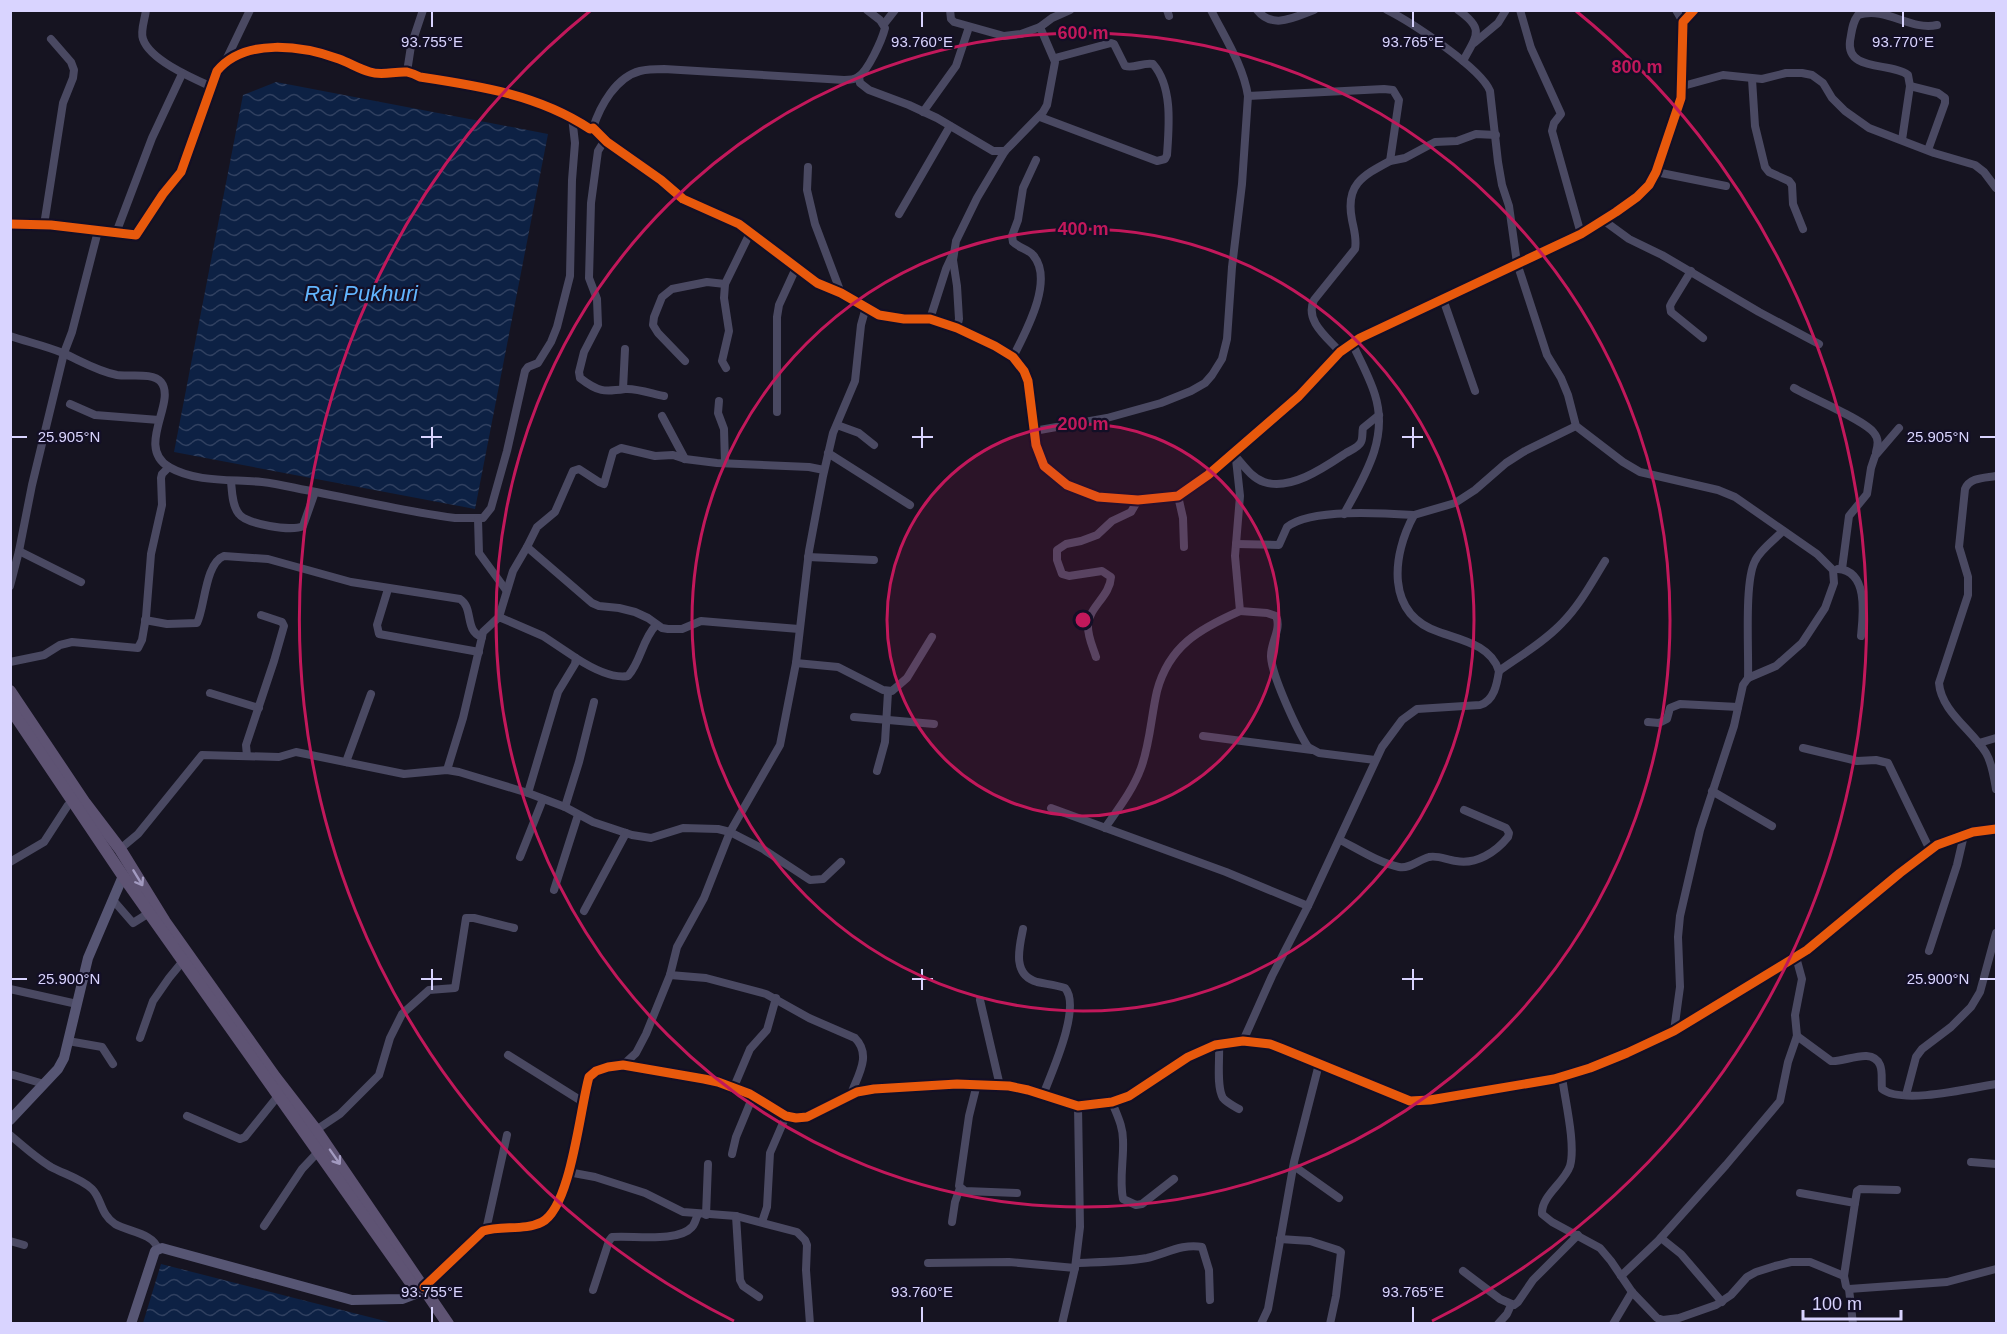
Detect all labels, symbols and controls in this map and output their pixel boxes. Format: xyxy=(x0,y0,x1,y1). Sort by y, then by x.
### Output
text: 600 m xyxy=(1057,23,1109,43)
text: 93.755°E xyxy=(401,33,463,50)
text: 93.760°E xyxy=(891,33,953,50)
text: 93.765°E xyxy=(1382,33,1444,50)
text: 93.770°E xyxy=(1872,33,1934,50)
text: 800 m xyxy=(1611,57,1663,77)
text: 400 m xyxy=(1057,219,1109,239)
water label: Raj Pukhuri xyxy=(304,281,419,306)
text: 200 m xyxy=(1057,414,1109,434)
text: 25.905°N xyxy=(38,428,100,445)
text: 25.905°N xyxy=(1907,428,1969,445)
centre of rings xyxy=(1073,610,1093,630)
one-way arrow xyxy=(133,869,145,886)
text: 25.900°N xyxy=(38,970,100,987)
text: 25.900°N xyxy=(1907,970,1969,987)
one-way arrow xyxy=(329,1149,341,1165)
text: 93.755°E xyxy=(401,1283,463,1300)
text: 93.760°E xyxy=(891,1283,953,1300)
text: 93.765°E xyxy=(1382,1283,1444,1300)
scale bar xyxy=(1803,1283,1900,1321)
text: 100 m xyxy=(1812,1294,1862,1314)

